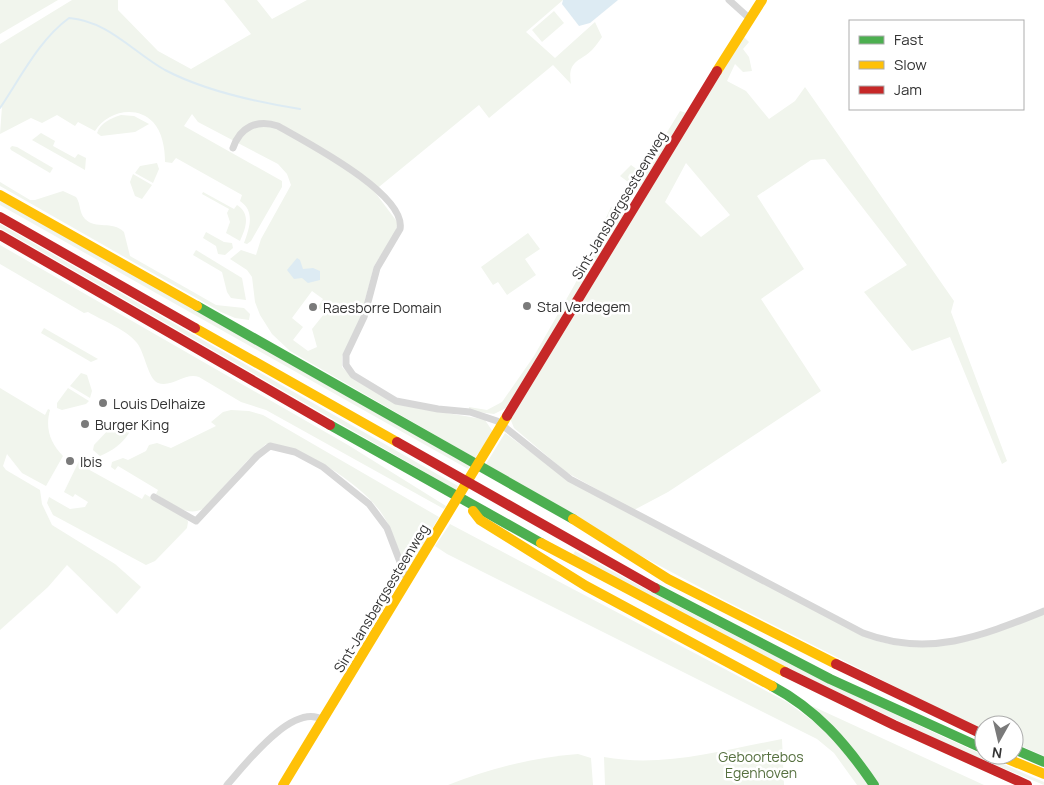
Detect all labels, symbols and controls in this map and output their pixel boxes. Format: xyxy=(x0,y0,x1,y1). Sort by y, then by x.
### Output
legend xyxy=(849,20,1024,110)
text: Fast xyxy=(894,29,923,50)
text: Slow xyxy=(894,54,927,75)
text: Jam xyxy=(894,79,922,100)
street label: Sint-Jansbergsesteenweg xyxy=(567,127,671,283)
place label: Stal Verdegem xyxy=(537,297,631,316)
place label: Raesborre Domain xyxy=(323,298,442,317)
marker: Stal Verdegem xyxy=(521,300,533,312)
marker: Raesborre Domain xyxy=(307,301,319,313)
place label: Louis Delhaize xyxy=(113,394,205,413)
marker: Louis Delhaize xyxy=(97,397,109,409)
place label: Burger King xyxy=(95,415,169,434)
marker: Burger King xyxy=(79,418,91,430)
place label: Ibis xyxy=(80,452,102,471)
marker: Ibis xyxy=(64,455,76,467)
street label: Sint-Jansbergsesteenweg xyxy=(329,520,433,676)
north arrow xyxy=(974,715,1024,765)
text: N xyxy=(991,743,1003,763)
park label: Geboortebos Egenhoven xyxy=(718,747,804,782)

